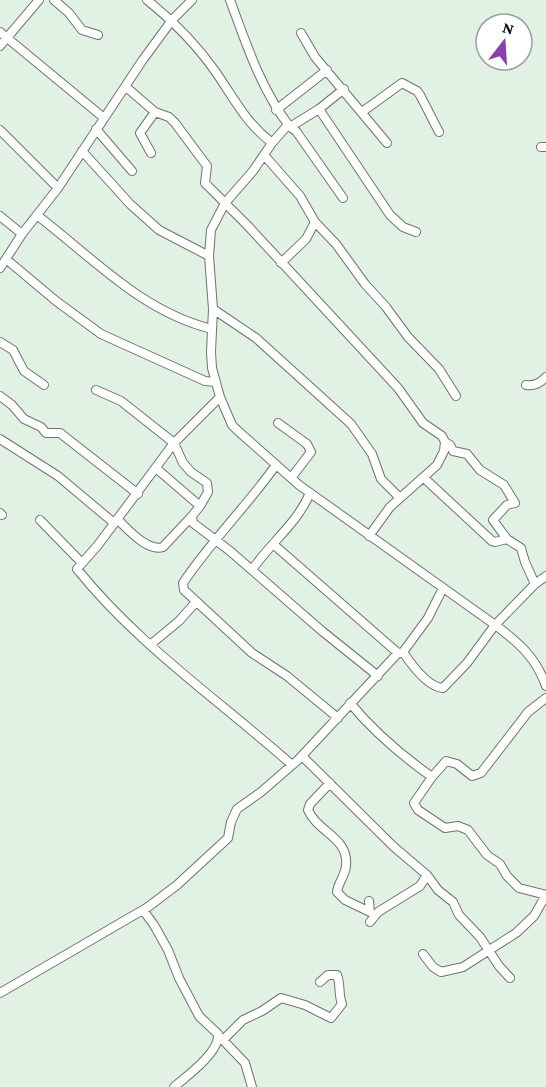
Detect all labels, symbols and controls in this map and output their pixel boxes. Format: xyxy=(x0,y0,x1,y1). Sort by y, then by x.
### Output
north arrow xyxy=(474,12,534,72)
text: N xyxy=(501,18,516,38)

